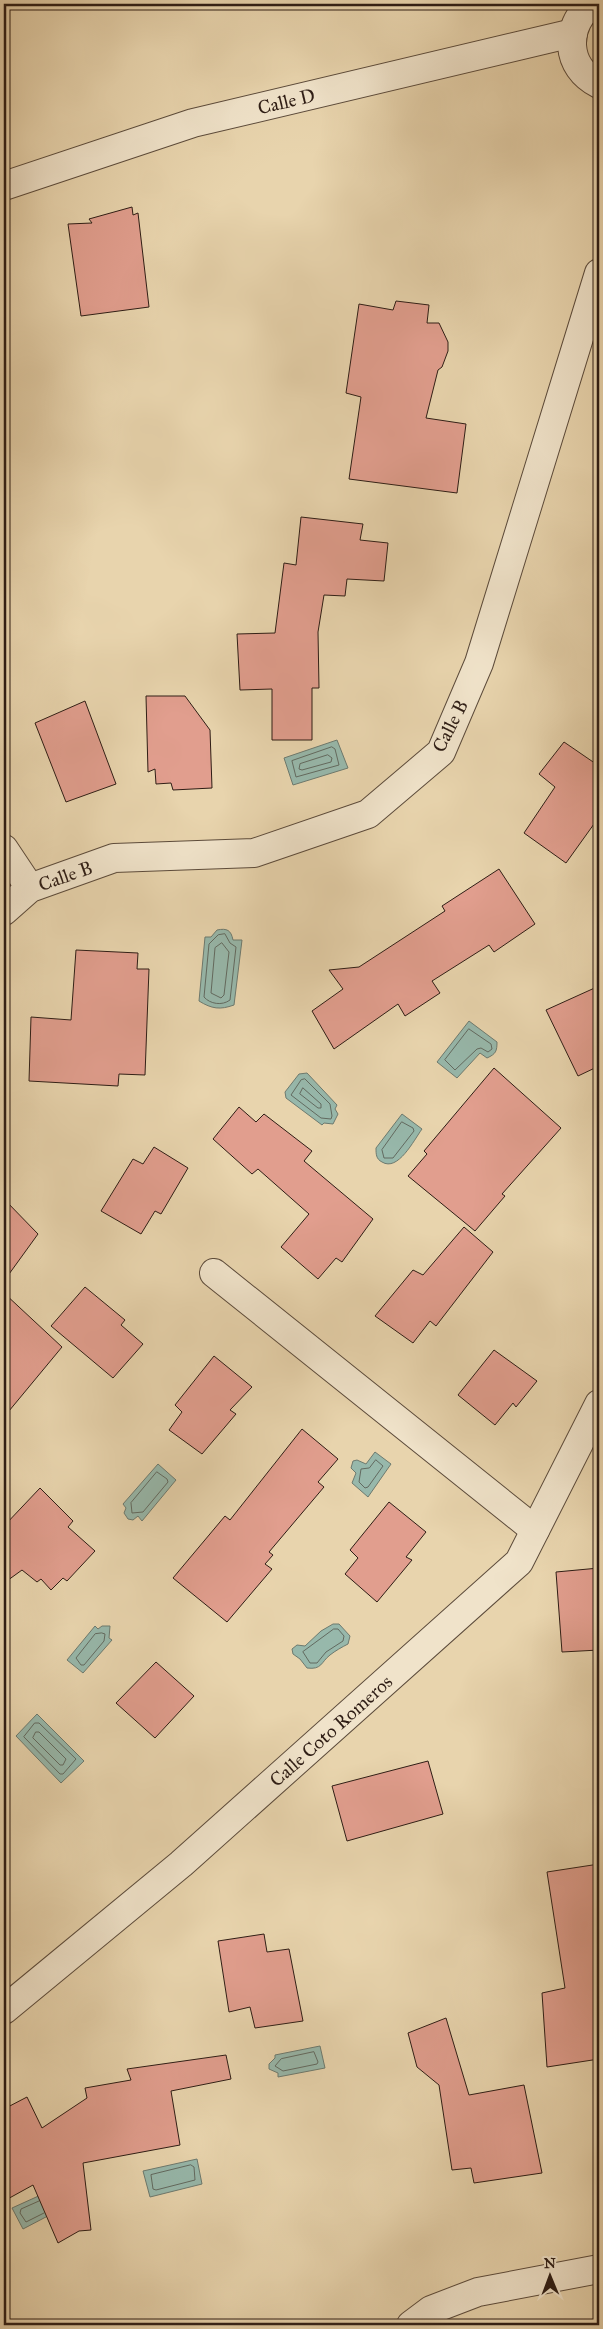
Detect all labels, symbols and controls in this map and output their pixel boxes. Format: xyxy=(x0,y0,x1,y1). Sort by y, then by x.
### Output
street label: Calle D xyxy=(255,83,317,119)
street label: Calle B xyxy=(427,696,473,756)
street label: Calle B xyxy=(35,855,95,896)
street label: Calle Coto Romeros xyxy=(264,1670,397,1791)
north arrow xyxy=(526,2252,576,2302)
text: N xyxy=(544,2255,556,2272)

